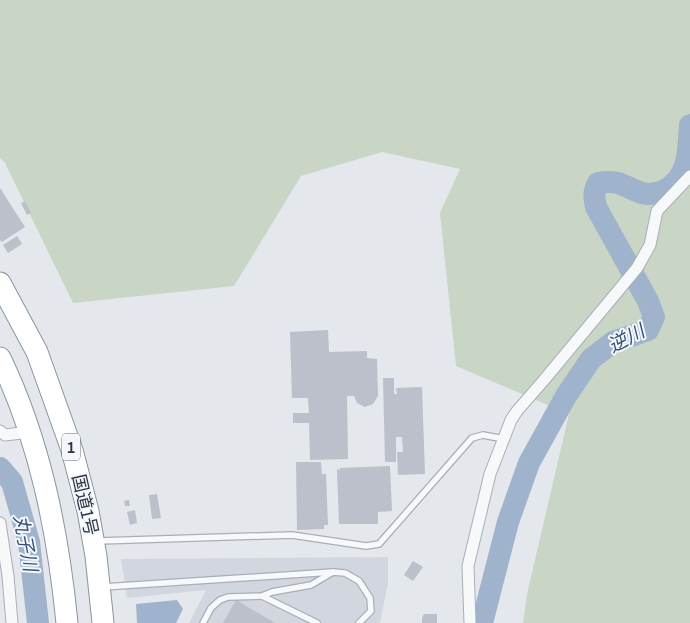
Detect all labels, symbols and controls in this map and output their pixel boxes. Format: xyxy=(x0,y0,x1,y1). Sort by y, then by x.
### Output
water label: 逆川 xyxy=(603,317,651,358)
road number: 1 xyxy=(62,434,80,461)
street label: 国道1号 xyxy=(66,472,105,538)
water label: 丸子川 xyxy=(8,513,45,575)

